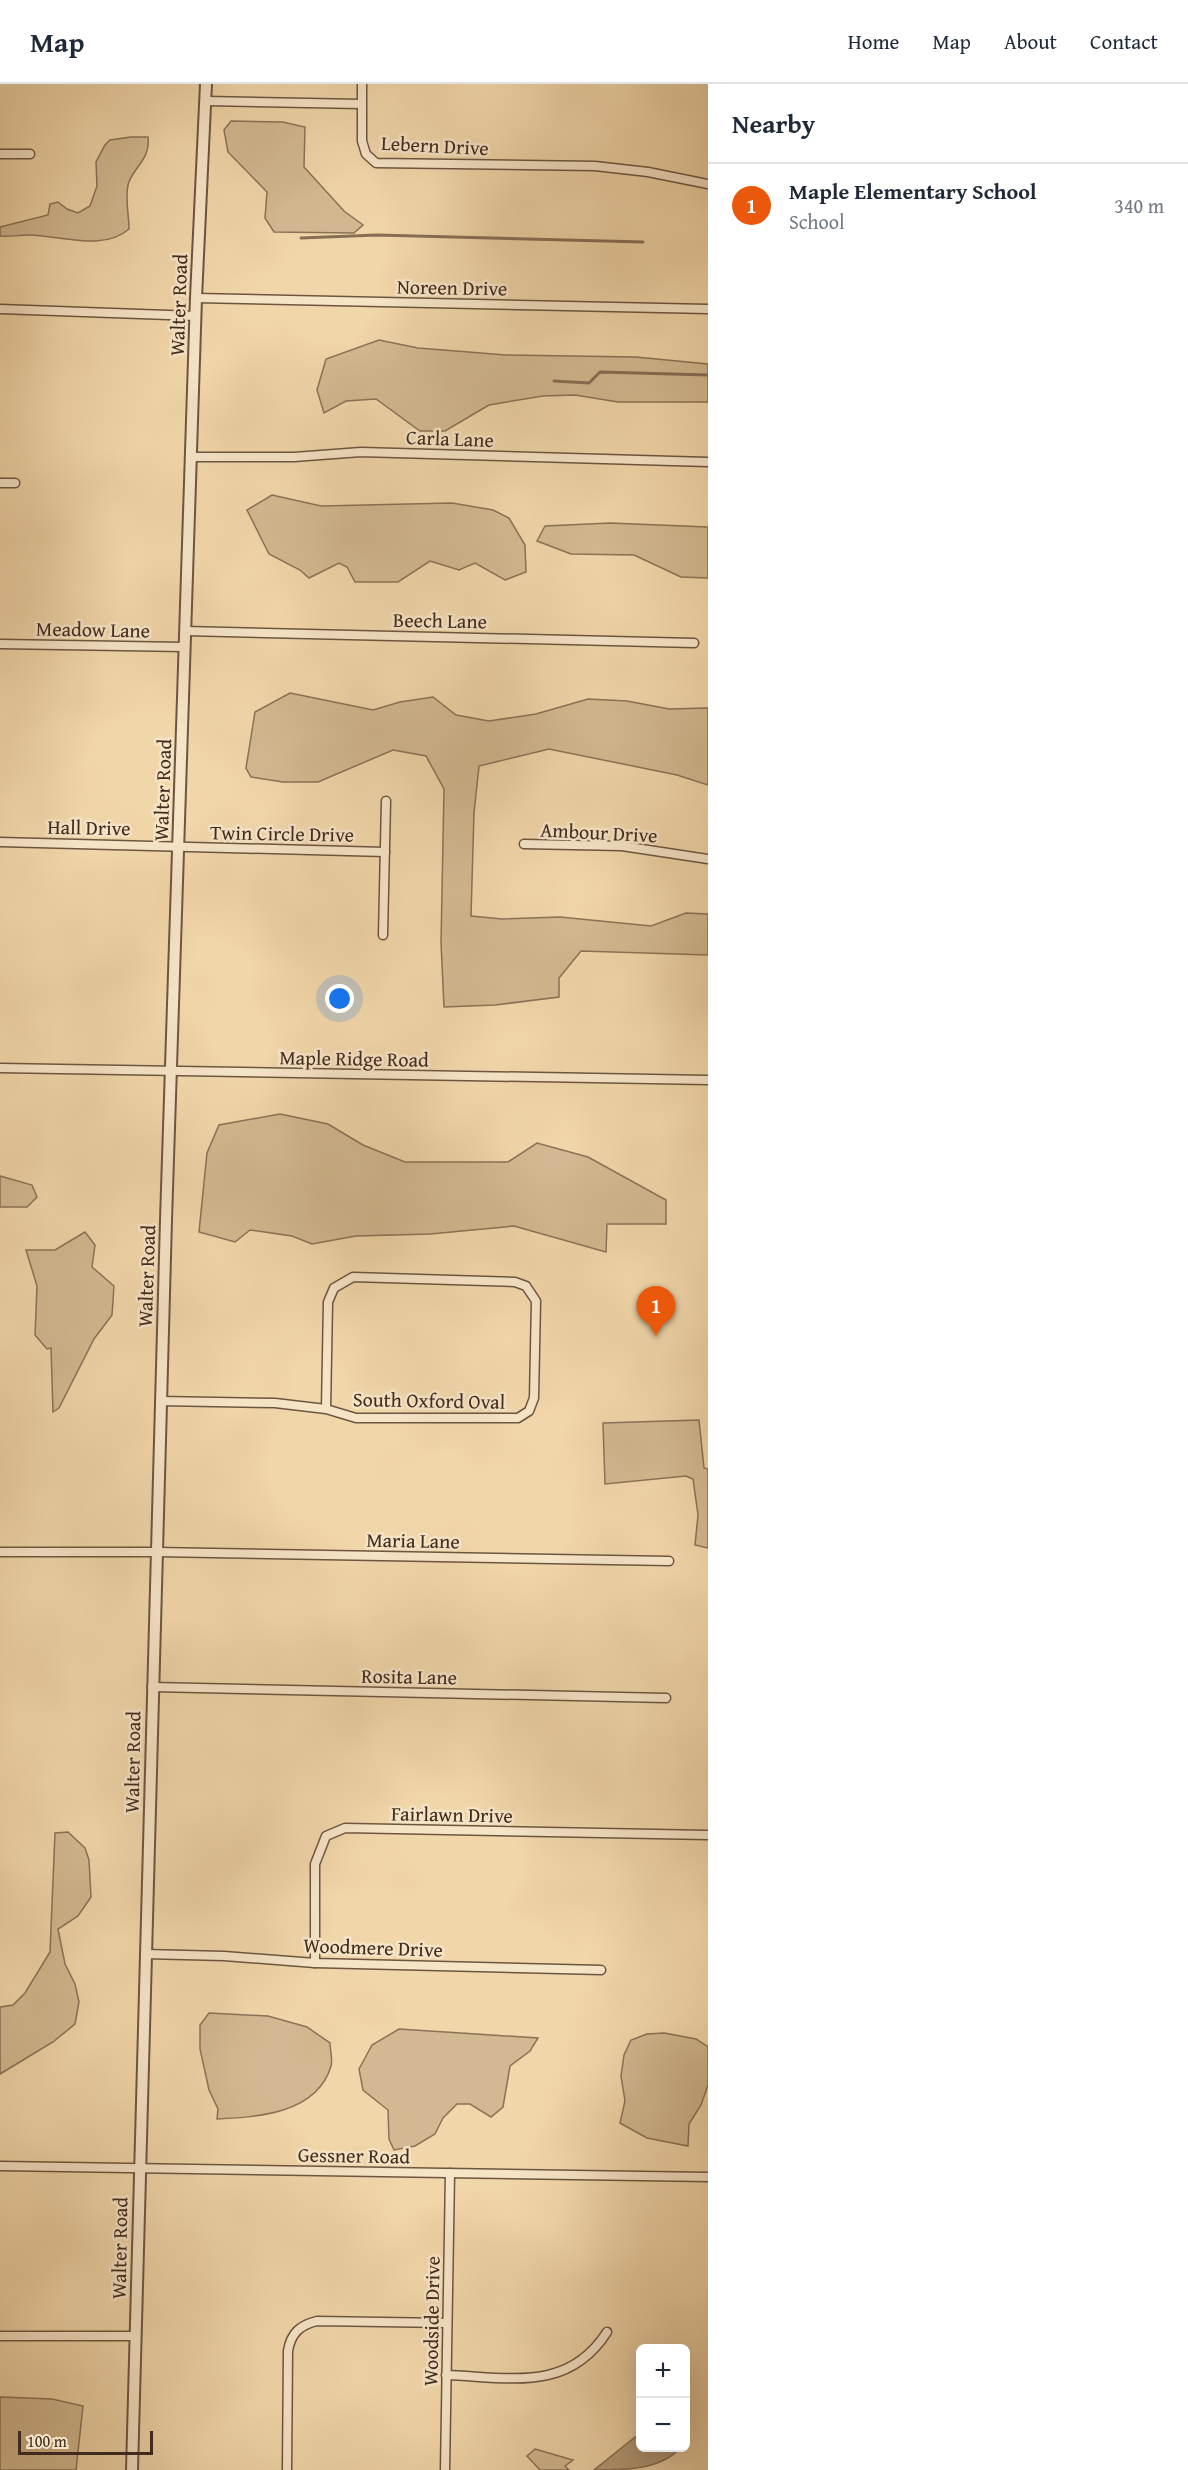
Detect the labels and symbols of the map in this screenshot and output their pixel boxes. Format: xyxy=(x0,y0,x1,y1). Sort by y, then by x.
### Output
street label: Lebern Drive xyxy=(381,128,489,162)
street label: Walter Road xyxy=(162,253,194,357)
street label: Noreen Drive xyxy=(397,272,507,302)
street label: Carla Lane xyxy=(406,422,494,454)
street label: Beech Lane xyxy=(393,605,487,635)
street label: Meadow Lane xyxy=(36,614,150,644)
street label: Walter Road xyxy=(146,738,178,842)
street label: Hall Drive xyxy=(47,812,131,842)
street label: Ambour Drive xyxy=(540,814,658,850)
street label: Twin Circle Drive xyxy=(210,817,354,849)
your location xyxy=(325,984,354,1013)
street label: Maple Ridge Road xyxy=(279,1042,429,1074)
street label: Walter Road xyxy=(130,1224,162,1328)
pin: 1 xyxy=(636,1286,676,1336)
street label: South Oxford Oval xyxy=(353,1384,506,1416)
street label: Maria Lane xyxy=(366,1525,460,1555)
street label: Rosita Lane xyxy=(361,1661,457,1691)
street label: Walter Road xyxy=(117,1710,147,1813)
street label: Fairlawn Drive xyxy=(391,1798,513,1830)
street label: Woodmere Drive xyxy=(303,1930,443,1964)
street label: Gessner Road xyxy=(298,2140,411,2170)
street label: Walter Road xyxy=(104,2196,134,2299)
street label: Woodside Drive xyxy=(415,2256,447,2386)
scale bar xyxy=(18,2428,153,2456)

